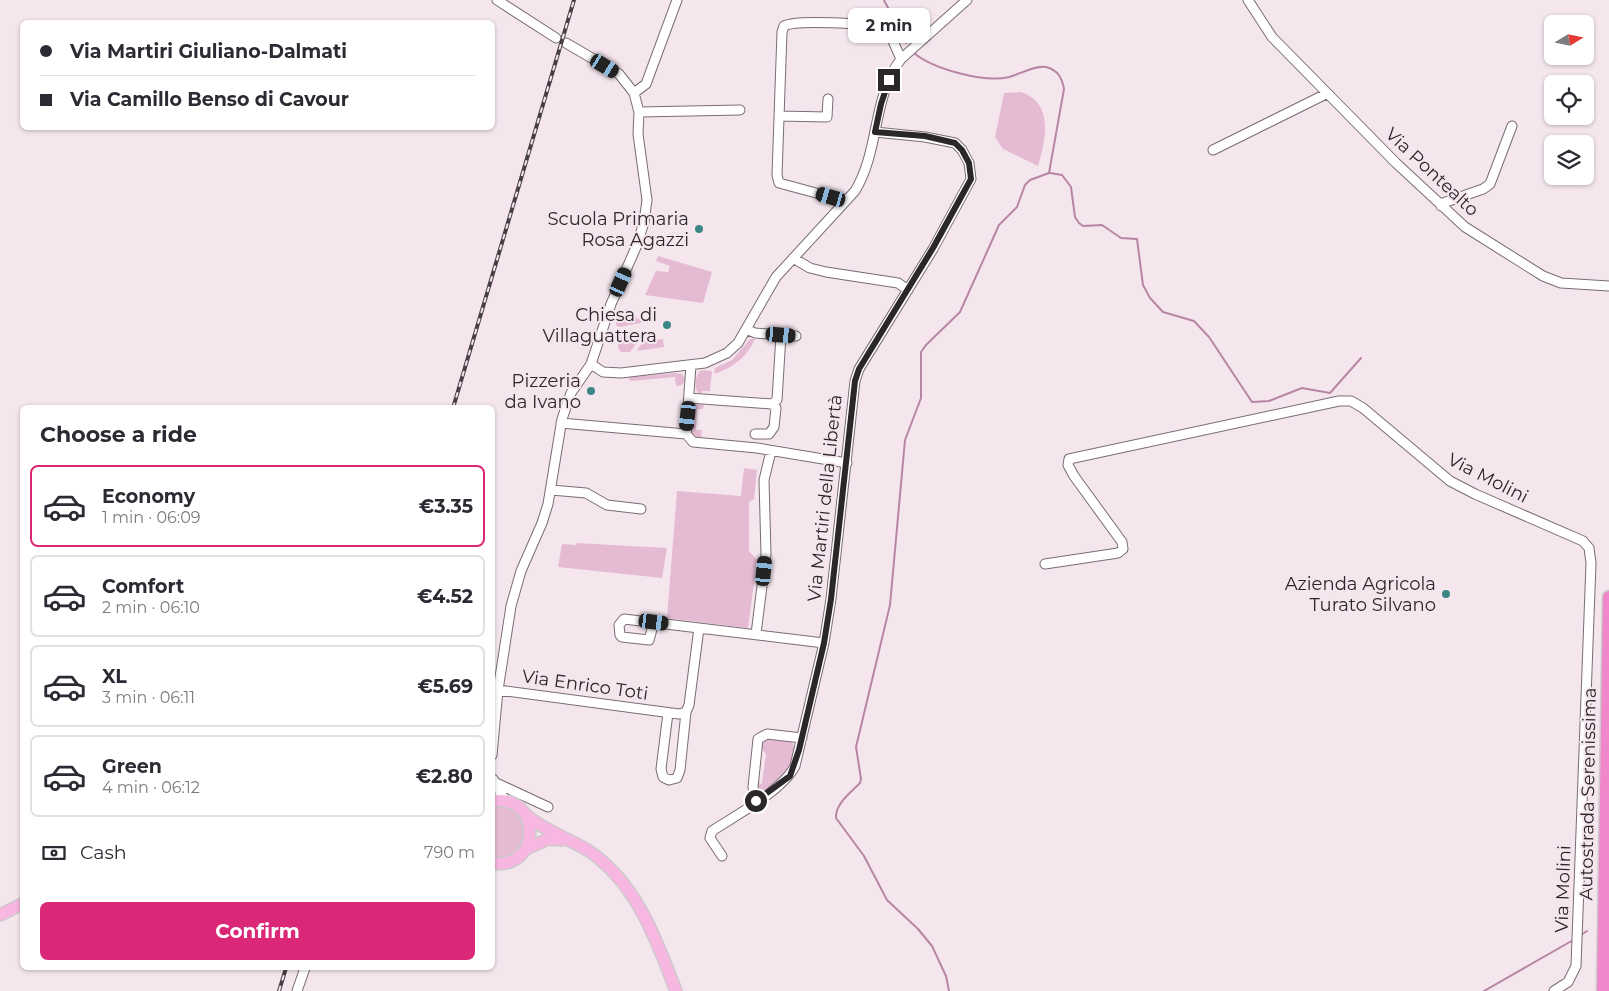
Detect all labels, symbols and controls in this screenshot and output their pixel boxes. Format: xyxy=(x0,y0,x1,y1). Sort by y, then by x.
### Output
callout: 2 min xyxy=(848,8,930,42)
north arrow xyxy=(1544,15,1594,65)
map controls xyxy=(1544,15,1594,185)
text: 2 min xyxy=(866,16,912,35)
text: Via Martiri Giuliano-Dalmati xyxy=(70,40,347,63)
car xyxy=(588,52,621,80)
route end xyxy=(878,69,900,91)
button: locate xyxy=(1544,75,1594,125)
text: Via Camillo Benso di Cavour xyxy=(70,88,349,111)
street label: Via Pontealto xyxy=(1381,123,1483,221)
button: layers xyxy=(1544,135,1594,185)
car xyxy=(814,186,847,208)
place label: Scuola Primaria Rosa Agazzi xyxy=(548,208,689,251)
marker: Scuola Primaria Rosa Agazzi xyxy=(693,223,705,235)
car xyxy=(608,265,633,299)
place label: Chiesa di Villaguattera xyxy=(543,304,657,347)
marker: Chiesa di Villaguattera xyxy=(661,319,673,331)
car xyxy=(765,326,796,344)
place label: Pizzeria da Ivano xyxy=(505,370,581,413)
marker: Pizzeria da Ivano xyxy=(585,385,597,397)
street label: Via Martiri della Libertà xyxy=(803,393,847,603)
car xyxy=(678,400,697,432)
text: Choose a ride xyxy=(40,421,197,448)
street label: Via Molini xyxy=(1444,448,1532,508)
icon: car xyxy=(42,484,87,529)
text: Economy xyxy=(102,485,195,508)
text: €3.35 xyxy=(419,495,473,518)
text: 1 min · 06:09 xyxy=(102,508,201,527)
car xyxy=(754,555,773,587)
place label: Azienda Agricola Turato Silvano xyxy=(1285,573,1436,616)
icon: car xyxy=(42,574,87,619)
text: Comfort xyxy=(102,575,184,598)
text: €4.52 xyxy=(417,585,473,608)
marker: Azienda Agricola Turato Silvano xyxy=(1440,588,1452,600)
text: 2 min · 06:10 xyxy=(102,598,200,617)
car xyxy=(638,613,669,631)
icon: car xyxy=(42,664,87,709)
text: XL xyxy=(102,665,127,688)
street label: Via Enrico Toti xyxy=(520,665,650,705)
text: €5.69 xyxy=(418,675,473,698)
street label: Autostrada Serenissima xyxy=(1575,687,1601,901)
text: 3 min · 06:11 xyxy=(102,688,195,707)
icon: car xyxy=(42,754,87,799)
text: Green xyxy=(102,755,162,778)
text: €2.80 xyxy=(416,765,473,788)
text: 4 min · 06:12 xyxy=(102,778,200,797)
route start xyxy=(745,790,767,812)
icon: cash xyxy=(40,839,68,867)
text: Cash xyxy=(80,841,127,864)
text: 790 m xyxy=(424,843,475,862)
street label: Via Molini xyxy=(1550,845,1576,933)
button: Confirm xyxy=(40,902,475,960)

